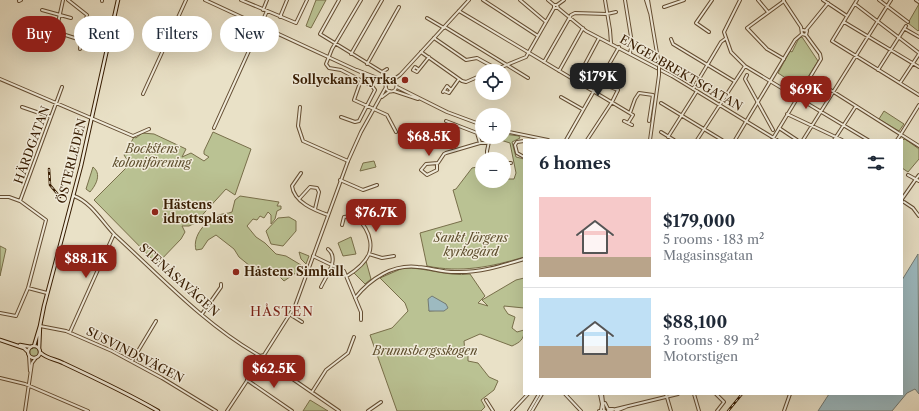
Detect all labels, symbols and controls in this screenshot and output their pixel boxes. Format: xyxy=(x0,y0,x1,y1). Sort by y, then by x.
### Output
chip: Buy xyxy=(12,16,66,52)
chip: Rent xyxy=(74,16,134,52)
chip: Filters xyxy=(142,16,212,52)
chip: New xyxy=(220,16,279,52)
street label: ENGELBREKTSGATAN xyxy=(617,31,745,114)
pin: $179K xyxy=(570,63,626,97)
map controls xyxy=(475,64,511,188)
button: locate xyxy=(475,64,511,100)
text: $179K xyxy=(579,68,617,84)
place label: Sollyckans kyrka xyxy=(292,72,398,87)
marker: Sollyckans kyrka xyxy=(400,75,410,85)
pin: $69K xyxy=(782,76,830,110)
text: $69K xyxy=(789,81,823,97)
street label: HÄRDGATAN xyxy=(10,103,53,186)
button: + xyxy=(475,108,511,144)
street label: ÖSTERLEDEN xyxy=(53,116,89,205)
pin: $68.5K xyxy=(396,123,462,157)
text: $68.5K xyxy=(407,128,451,144)
park label: Bockstens koloniförening xyxy=(112,141,193,170)
button: − xyxy=(475,152,511,188)
icon: filters xyxy=(865,152,887,174)
text: 6 homes xyxy=(539,153,611,173)
place label: Hästens idrottsplats xyxy=(163,197,234,226)
pin: $76.7K xyxy=(343,199,409,233)
text: $76.7K xyxy=(355,204,397,220)
marker: Hästens idrottsplats xyxy=(150,207,160,217)
text: $179,000 xyxy=(663,211,735,231)
icon: home xyxy=(571,213,619,261)
park label: Sankt Jörgens kyrkogård xyxy=(433,230,509,259)
text: 5 rooms · 183 m² xyxy=(663,231,764,247)
street label: STENÅSAVÄGEN xyxy=(136,239,223,319)
pin: $88.1K xyxy=(53,245,119,279)
text: Magasinsgatan xyxy=(663,247,753,263)
text: $88.1K xyxy=(64,250,108,266)
place label: Håstens Simhall xyxy=(244,264,344,279)
marker: Håstens Simhall xyxy=(231,267,241,277)
district label: HÅSTEN xyxy=(250,303,314,319)
text: $88,100 xyxy=(663,312,727,332)
icon: home xyxy=(571,314,619,362)
street label: SUSVINDSVÄGEN xyxy=(84,323,187,386)
text: 3 rooms · 89 m² xyxy=(663,332,759,348)
park label: Brunnsbergsskogen xyxy=(372,343,477,358)
text: Motorstigen xyxy=(663,348,738,364)
pin: $62.5K xyxy=(241,355,307,389)
text: $62.5K xyxy=(252,360,296,376)

